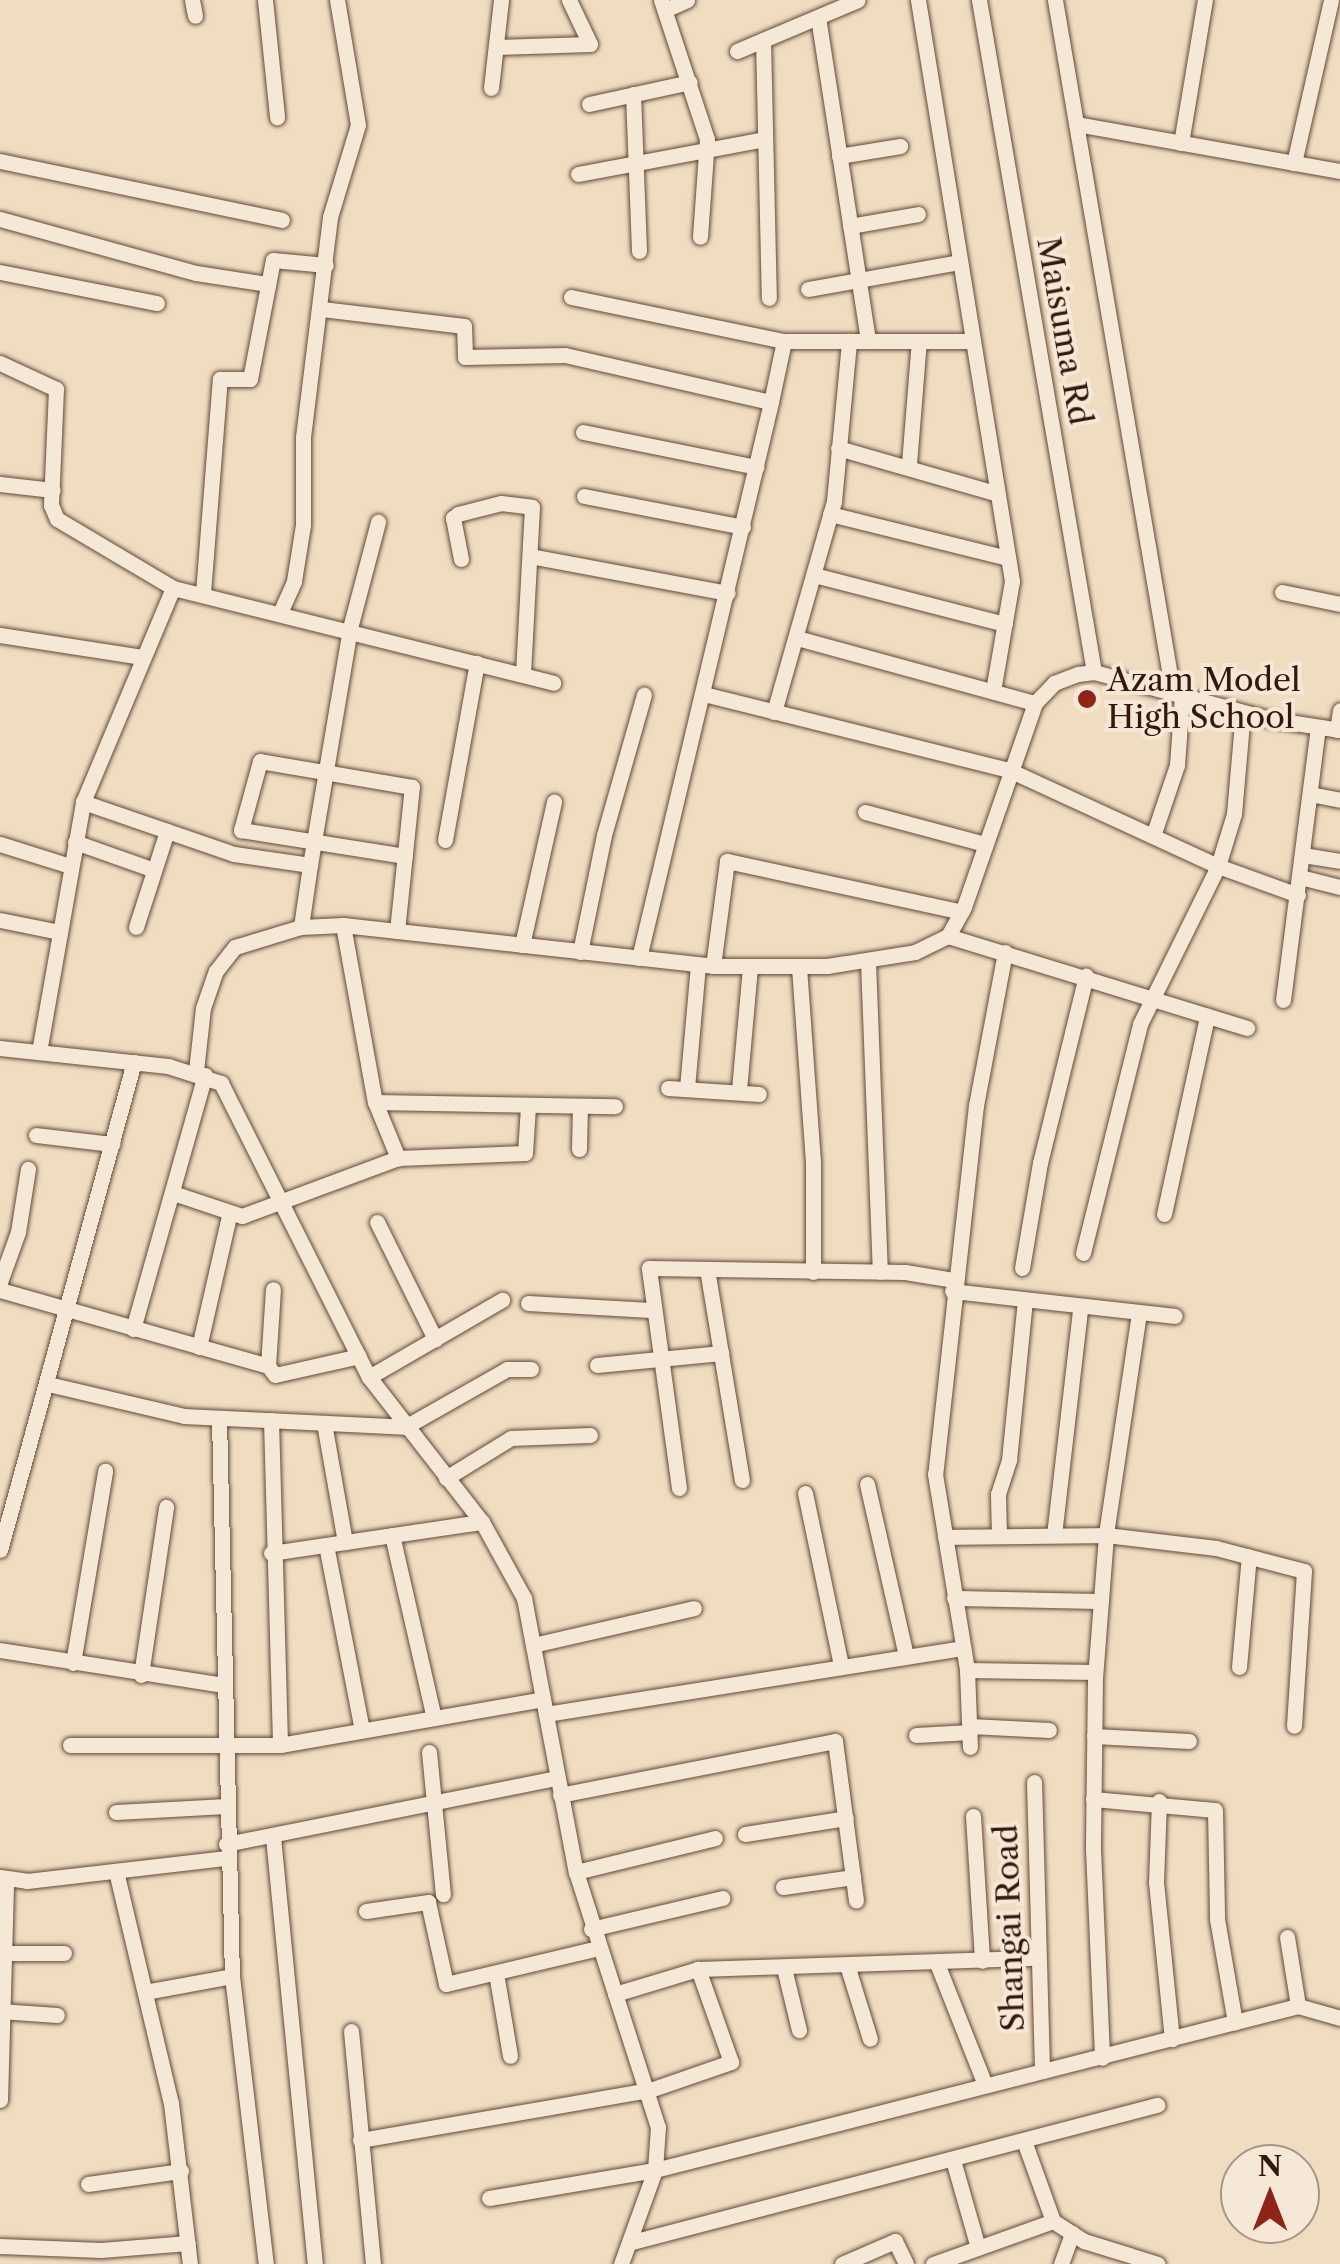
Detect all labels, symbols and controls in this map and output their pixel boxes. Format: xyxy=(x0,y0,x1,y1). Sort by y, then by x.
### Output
street label: Maisuma Rd xyxy=(1029,234,1099,428)
place label: Azam Model High School xyxy=(1107,662,1300,737)
marker: Azam Model High School xyxy=(1076,688,1098,710)
street label: Shangai Road xyxy=(987,1824,1033,2032)
north arrow xyxy=(1220,2144,1320,2244)
text: N xyxy=(1258,2149,1282,2183)

